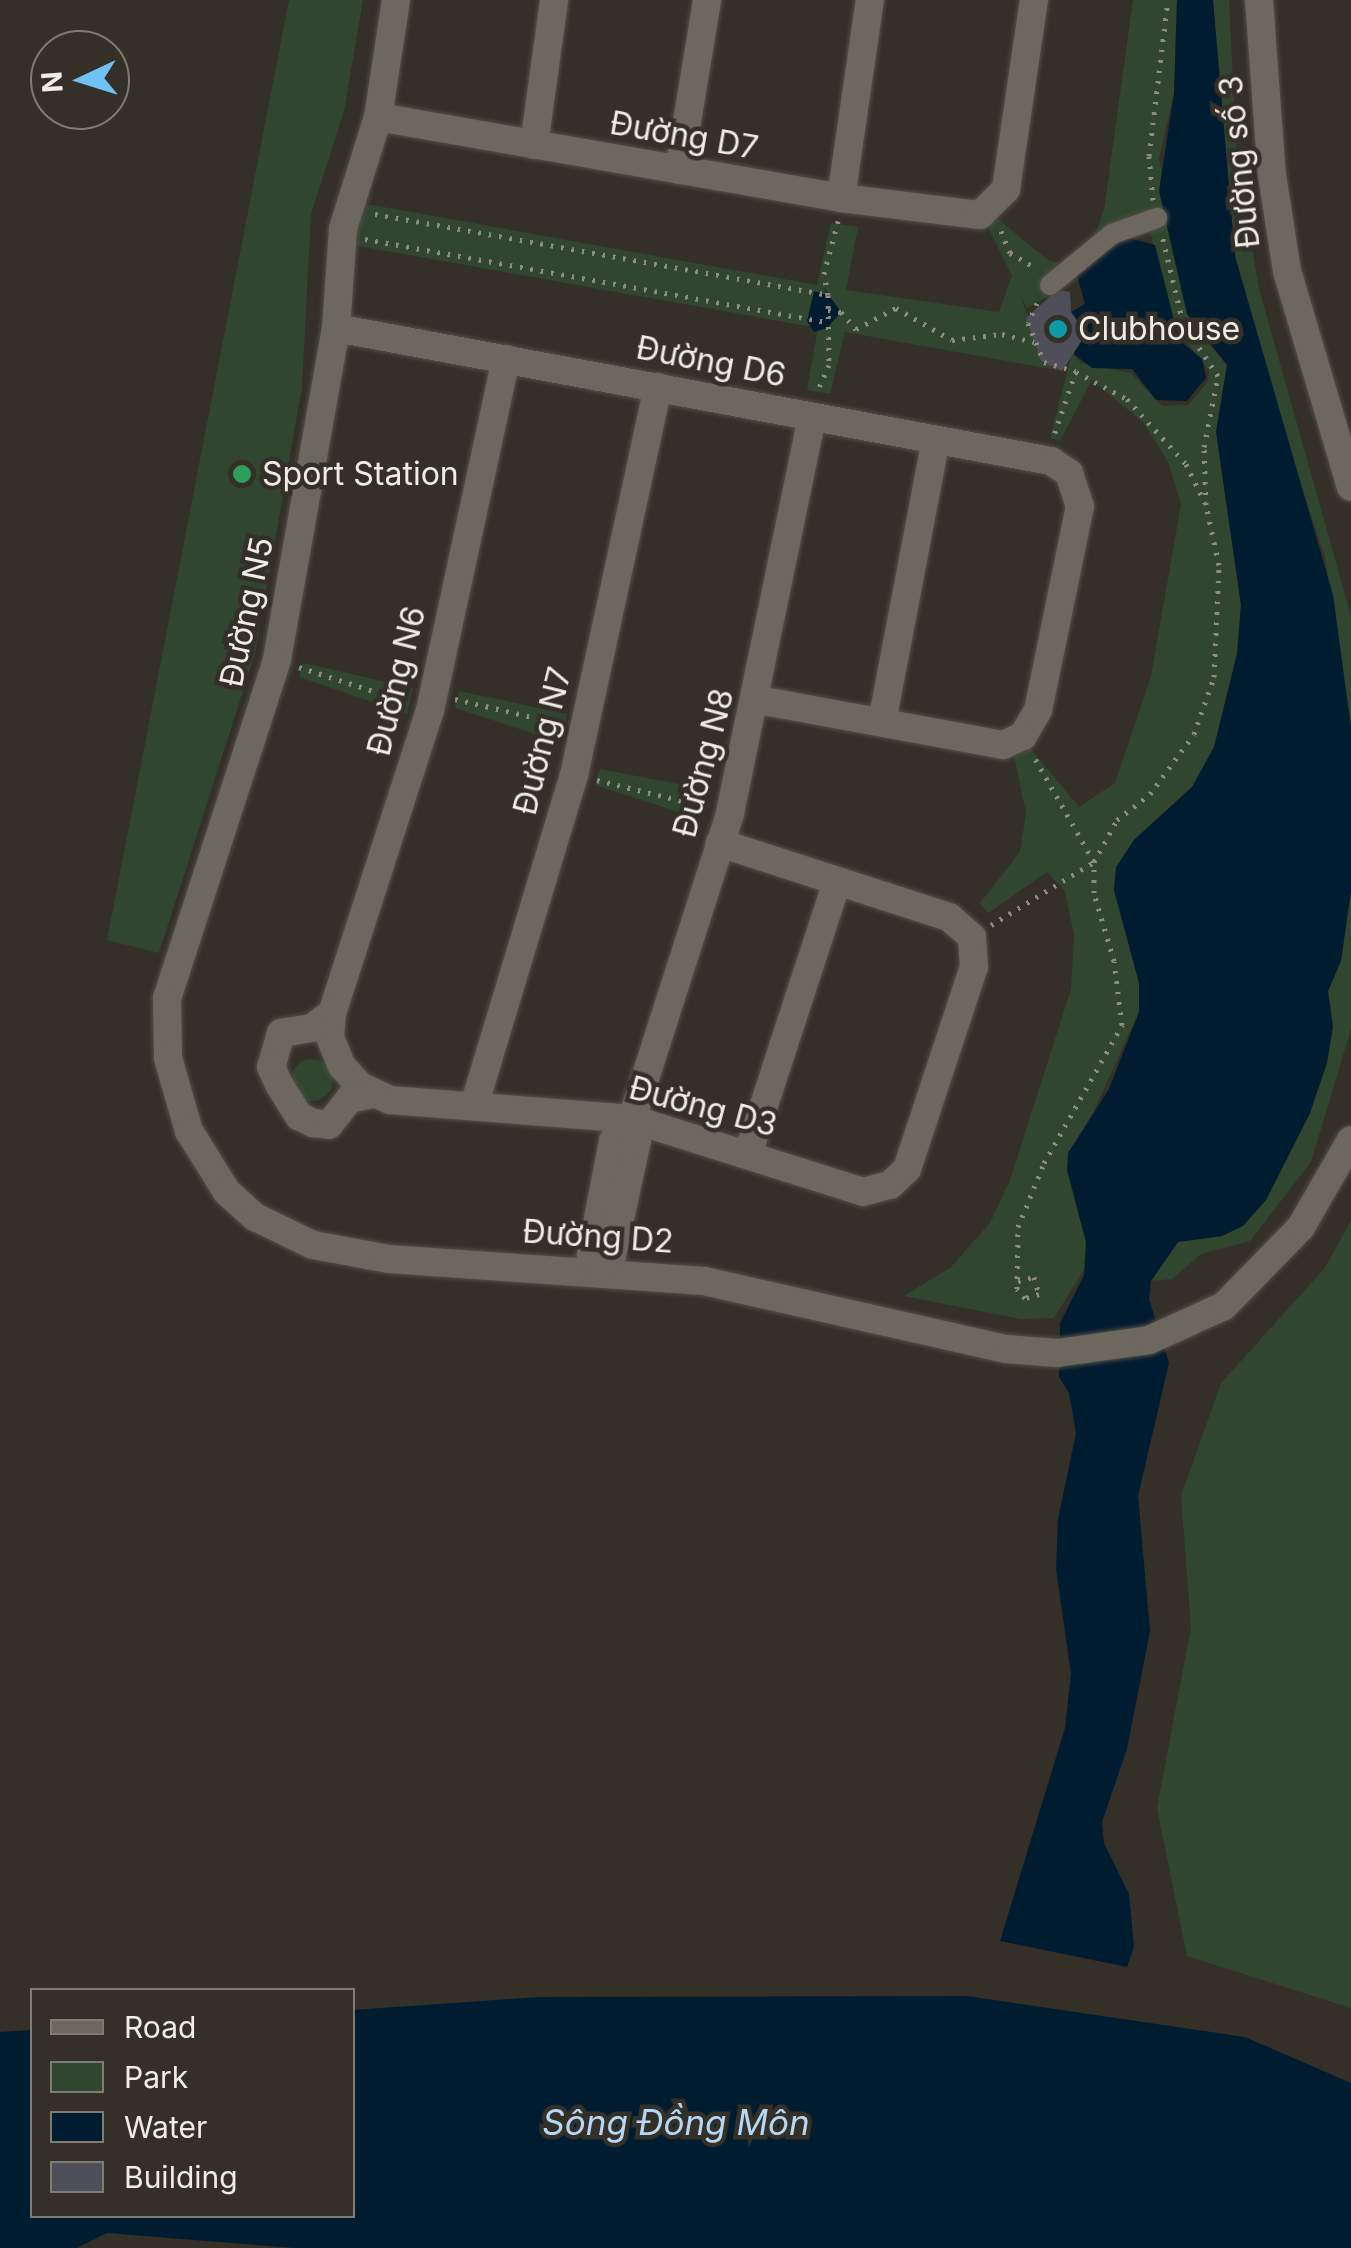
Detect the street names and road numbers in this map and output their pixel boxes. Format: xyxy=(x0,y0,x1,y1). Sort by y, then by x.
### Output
street label: Đường số 3 xyxy=(1212,74,1268,250)
street label: Đường D7 xyxy=(607,104,761,168)
street label: Đường D6 xyxy=(633,329,789,395)
street label: Đường N5 xyxy=(212,534,282,690)
street label: Đường N6 xyxy=(360,602,434,760)
street label: Đường N7 xyxy=(506,663,580,819)
street label: Đường N8 xyxy=(666,684,742,842)
street label: Đường D3 xyxy=(625,1069,781,1145)
street label: Đường D2 xyxy=(521,1213,675,1261)

